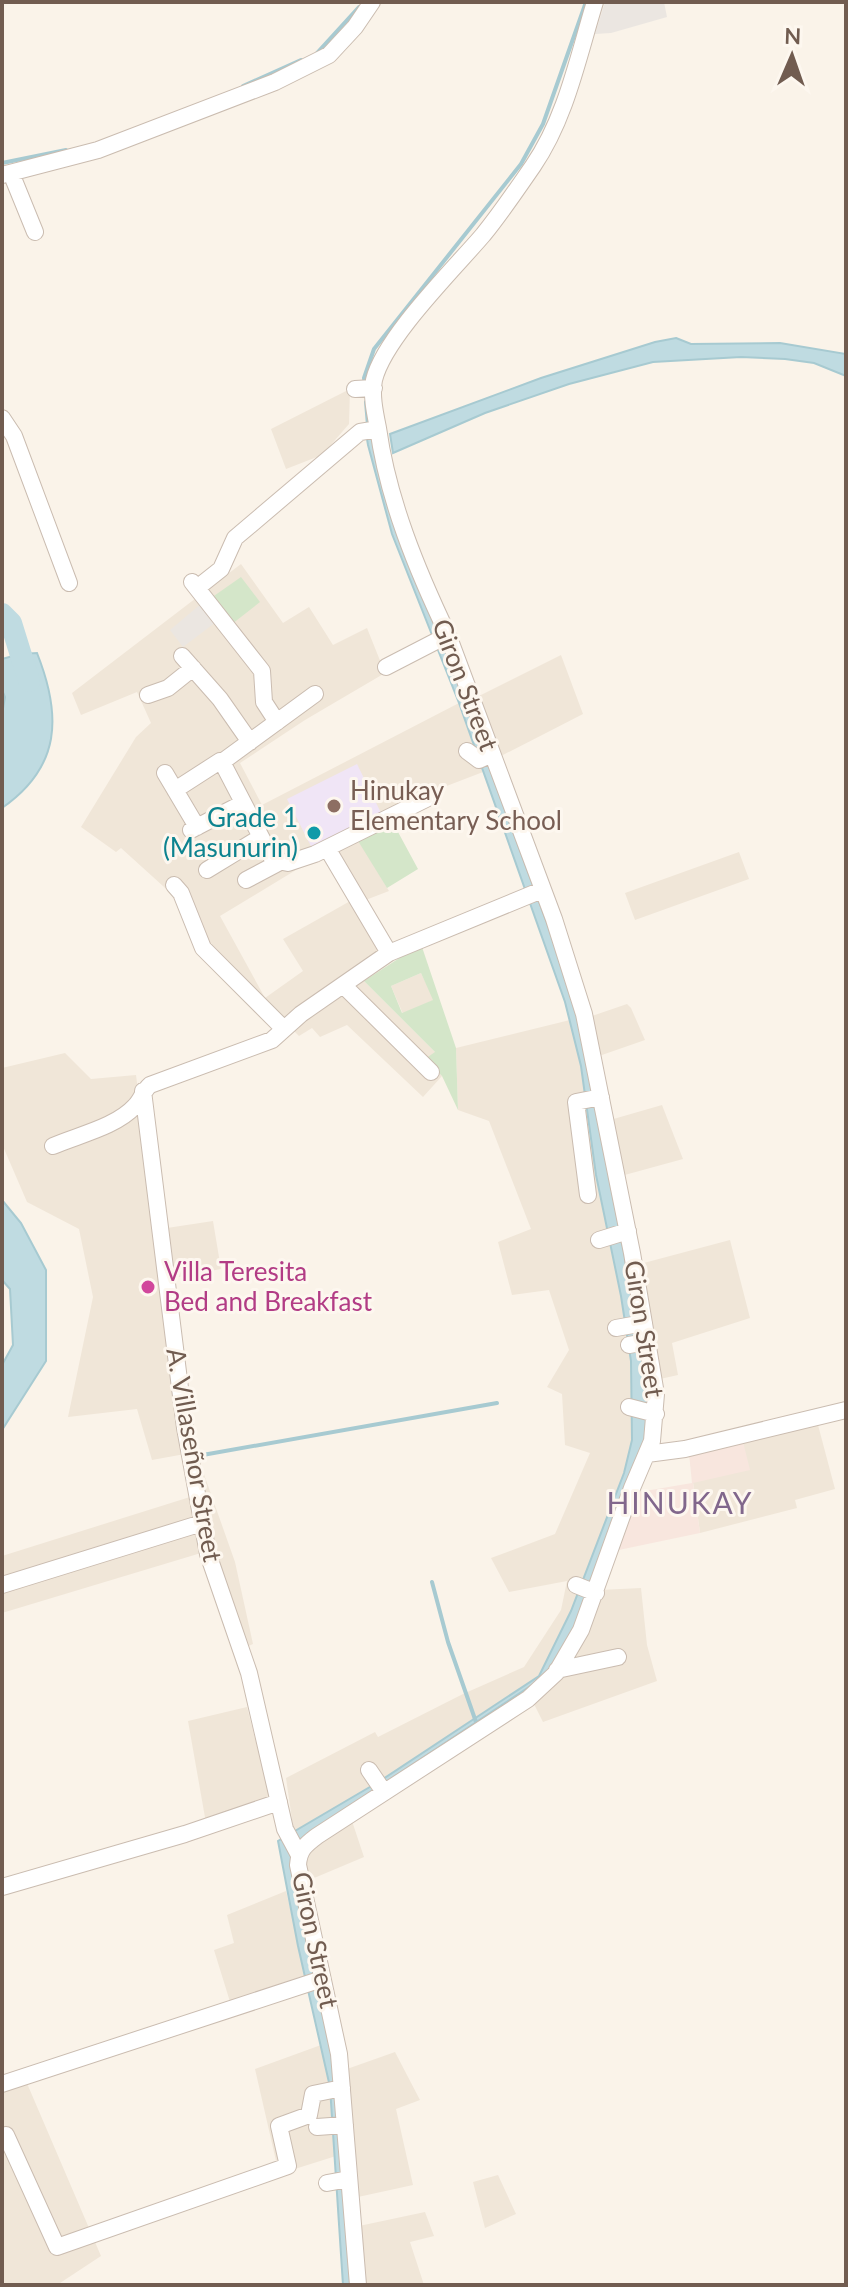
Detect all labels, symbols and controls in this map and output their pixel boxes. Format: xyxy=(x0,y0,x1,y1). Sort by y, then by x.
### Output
north arrow xyxy=(752,16,832,96)
text: N xyxy=(784,22,802,49)
street label: Giron Street xyxy=(426,614,506,756)
place label: Hinukay Elementary School xyxy=(350,774,562,836)
marker: Hinukay Elementary School xyxy=(325,797,343,815)
place label: Grade 1 (Masunurin) xyxy=(163,801,298,863)
marker: Grade 1 (Masunurin) xyxy=(305,824,323,842)
place label: Villa Teresita Bed and Breakfast xyxy=(164,1255,373,1317)
street label: Giron Street xyxy=(618,1258,672,1400)
marker: Villa Teresita Bed and Breakfast xyxy=(139,1278,157,1296)
street label: A. Villaseñor Street xyxy=(160,1345,230,1565)
district label: HINUKAY xyxy=(606,1484,754,1520)
street label: Giron Street xyxy=(286,1869,346,2011)

